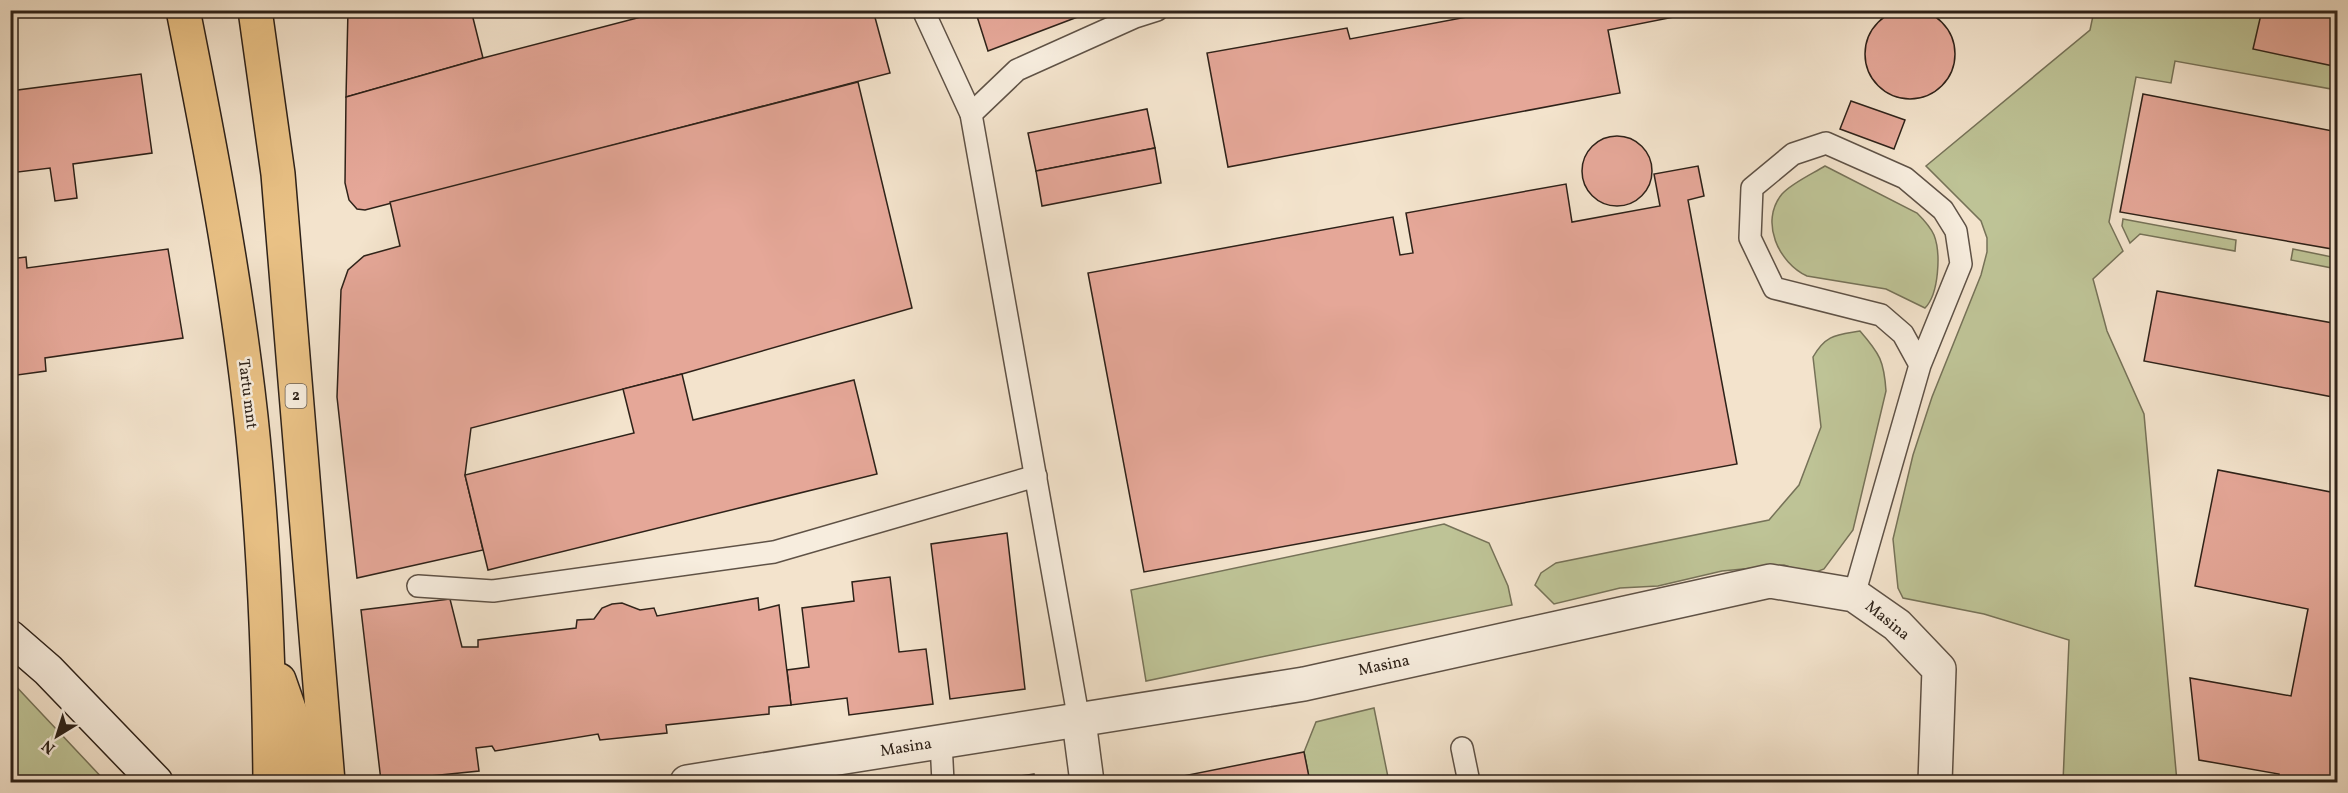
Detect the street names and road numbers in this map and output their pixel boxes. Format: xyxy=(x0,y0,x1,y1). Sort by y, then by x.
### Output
street label: Tartu mnt xyxy=(232,358,262,431)
road number: 2 xyxy=(286,384,306,408)
street label: Masina xyxy=(1860,596,1914,646)
street label: Masina xyxy=(1356,650,1412,682)
street label: Masina xyxy=(879,733,933,763)

